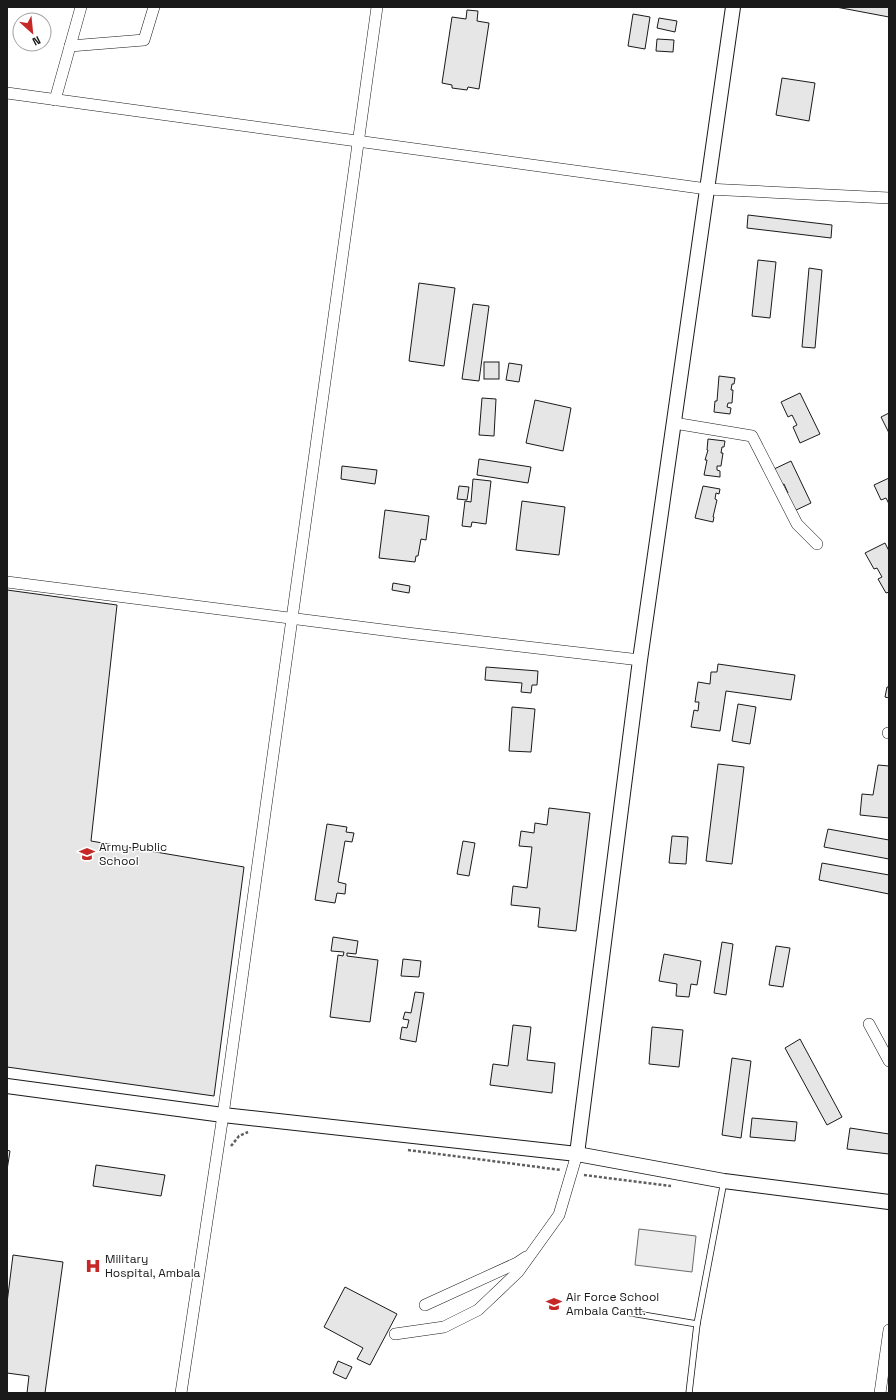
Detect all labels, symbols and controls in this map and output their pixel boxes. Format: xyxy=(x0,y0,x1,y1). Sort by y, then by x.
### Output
north arrow xyxy=(12,12,52,52)
text: N xyxy=(30,33,43,49)
place label: Army Public School xyxy=(99,839,167,869)
school or university icon: Army Public School xyxy=(78,845,96,863)
place label: Military Hospital, Ambala xyxy=(105,1251,201,1281)
hospital icon: Military Hospital, Ambala xyxy=(84,1257,102,1275)
place label: Air Force School Ambala Cantt. xyxy=(566,1289,659,1319)
school or university icon: Air Force School Ambala Cantt. xyxy=(545,1295,563,1313)

